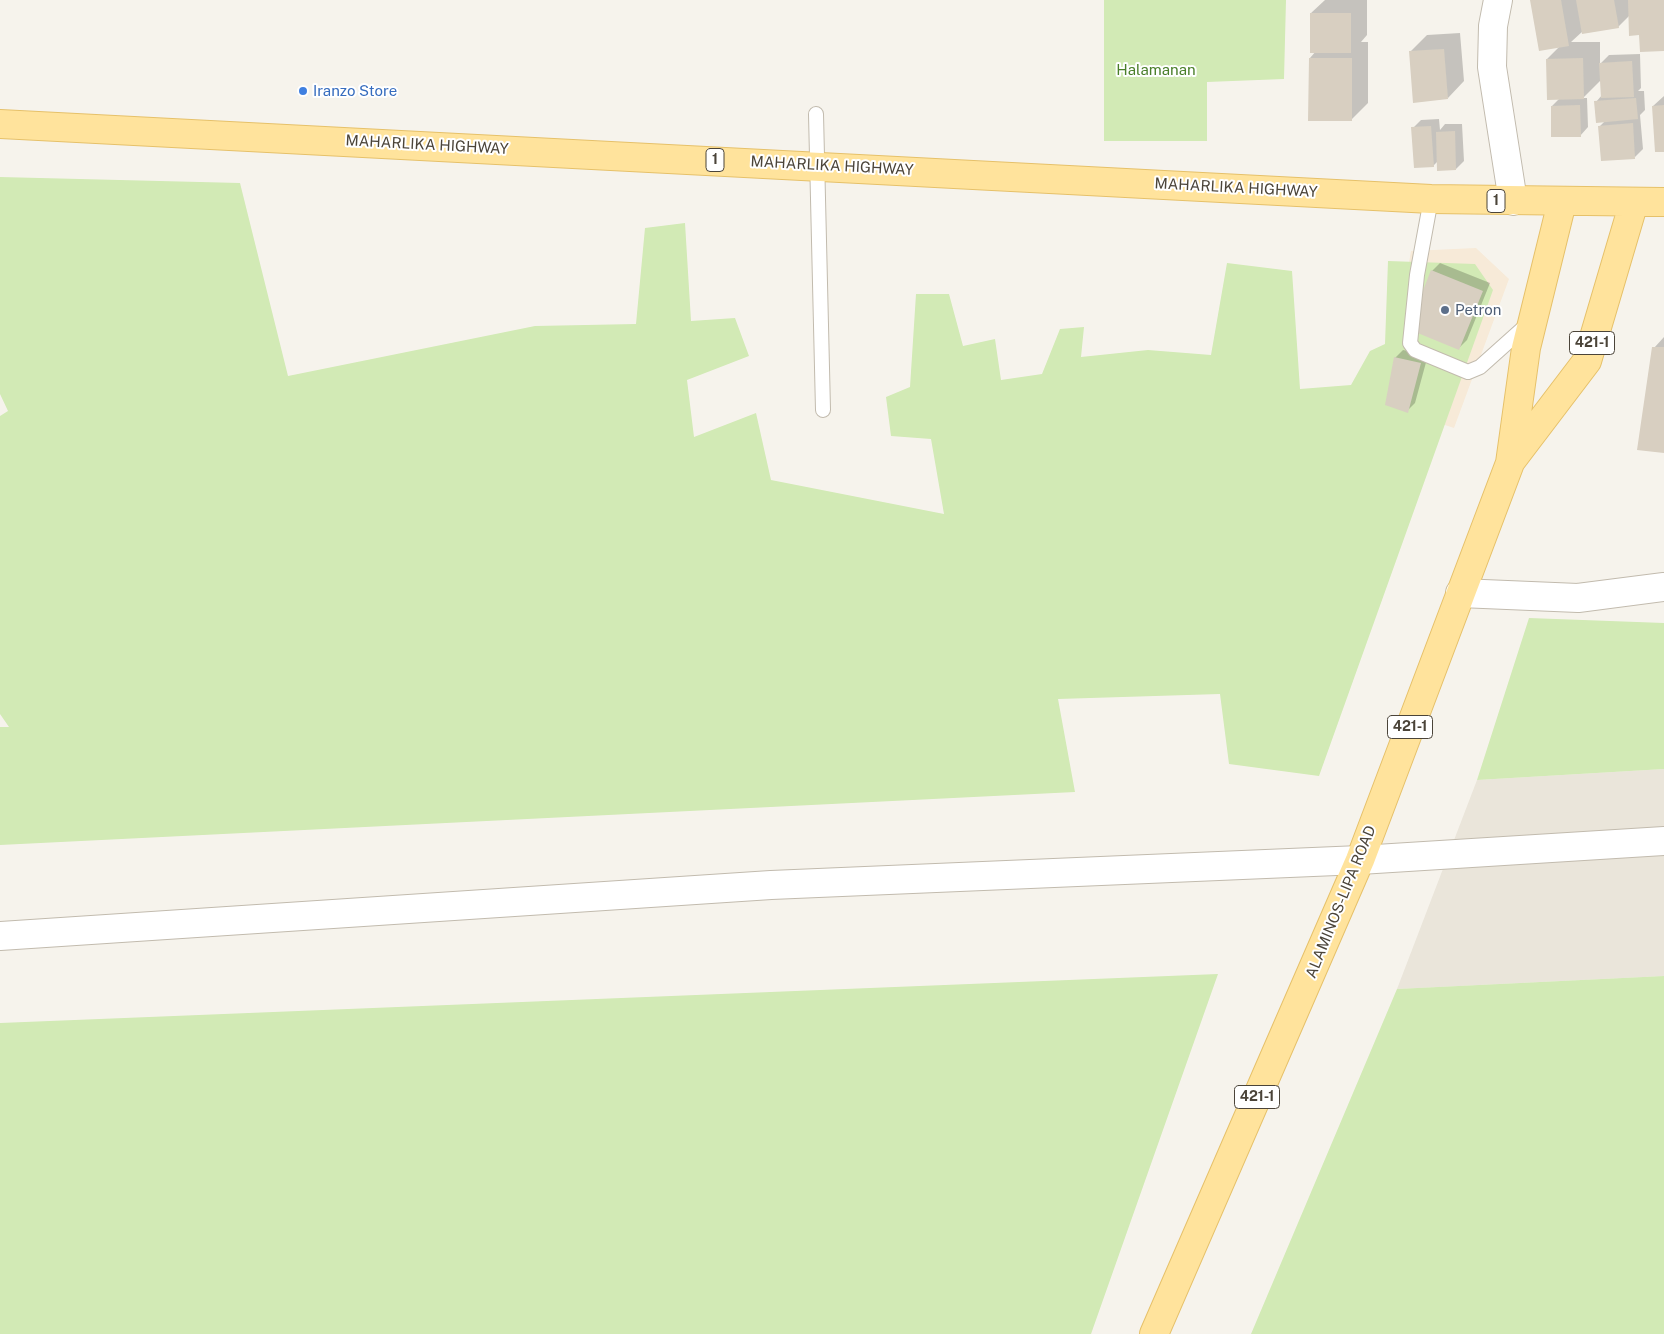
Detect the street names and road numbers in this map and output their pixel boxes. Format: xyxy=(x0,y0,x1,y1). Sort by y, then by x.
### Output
street label: MAHARLIKA HIGHWAY xyxy=(345,132,509,158)
road number: 1 xyxy=(706,148,724,172)
street label: MAHARLIKA HIGHWAY xyxy=(750,153,914,179)
street label: MAHARLIKA HIGHWAY xyxy=(1154,175,1318,201)
road number: 1 xyxy=(1487,190,1505,212)
road number: 421-1 xyxy=(1570,332,1614,354)
road number: 421-1 xyxy=(1388,716,1432,739)
street label: ALAMINOS-LIPA ROAD xyxy=(1302,823,1380,981)
road number: 421-1 xyxy=(1234,1086,1280,1108)

